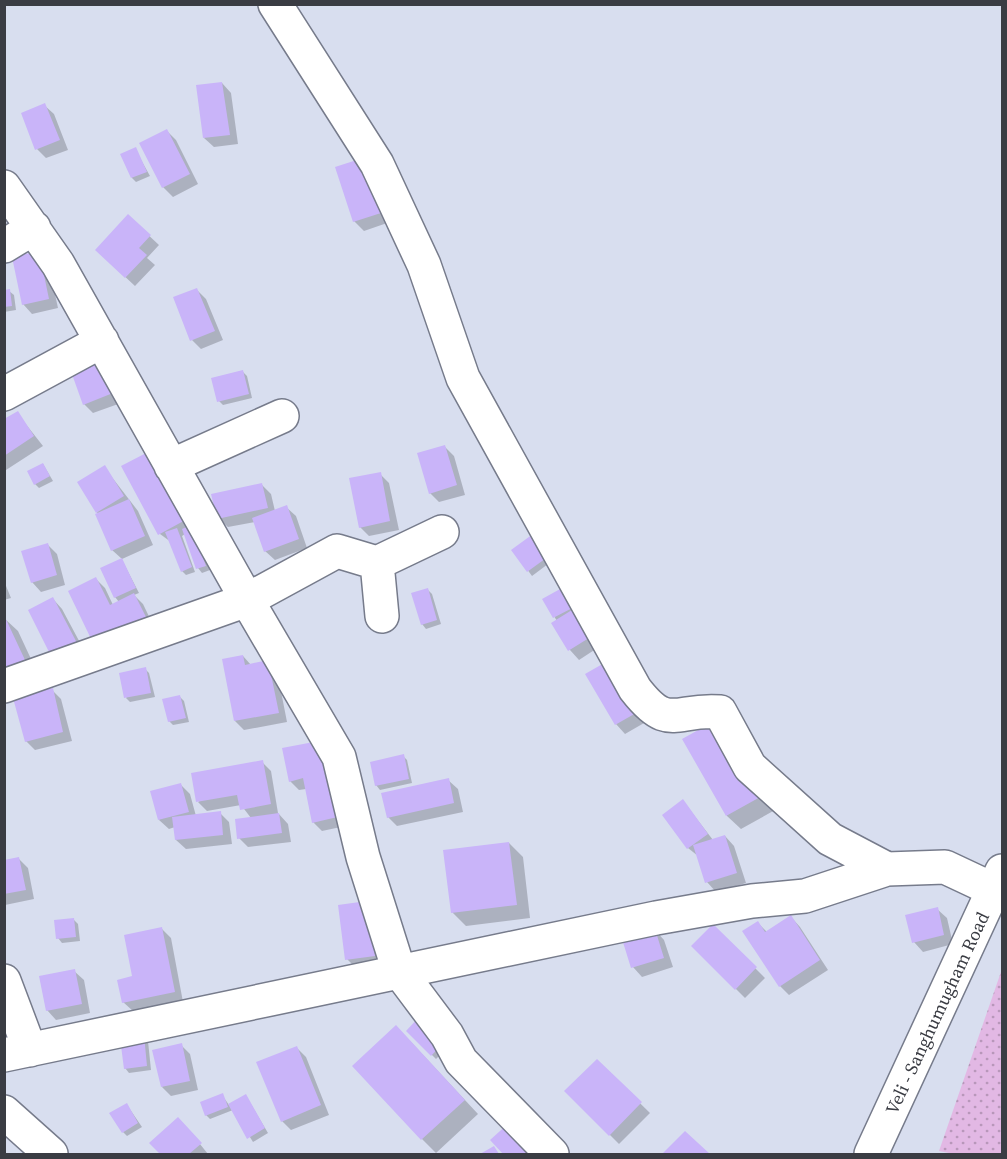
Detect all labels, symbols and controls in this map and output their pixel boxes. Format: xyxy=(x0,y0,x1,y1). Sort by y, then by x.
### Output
street label: Veli - Sanghumugham Road xyxy=(879,908,995,1118)

